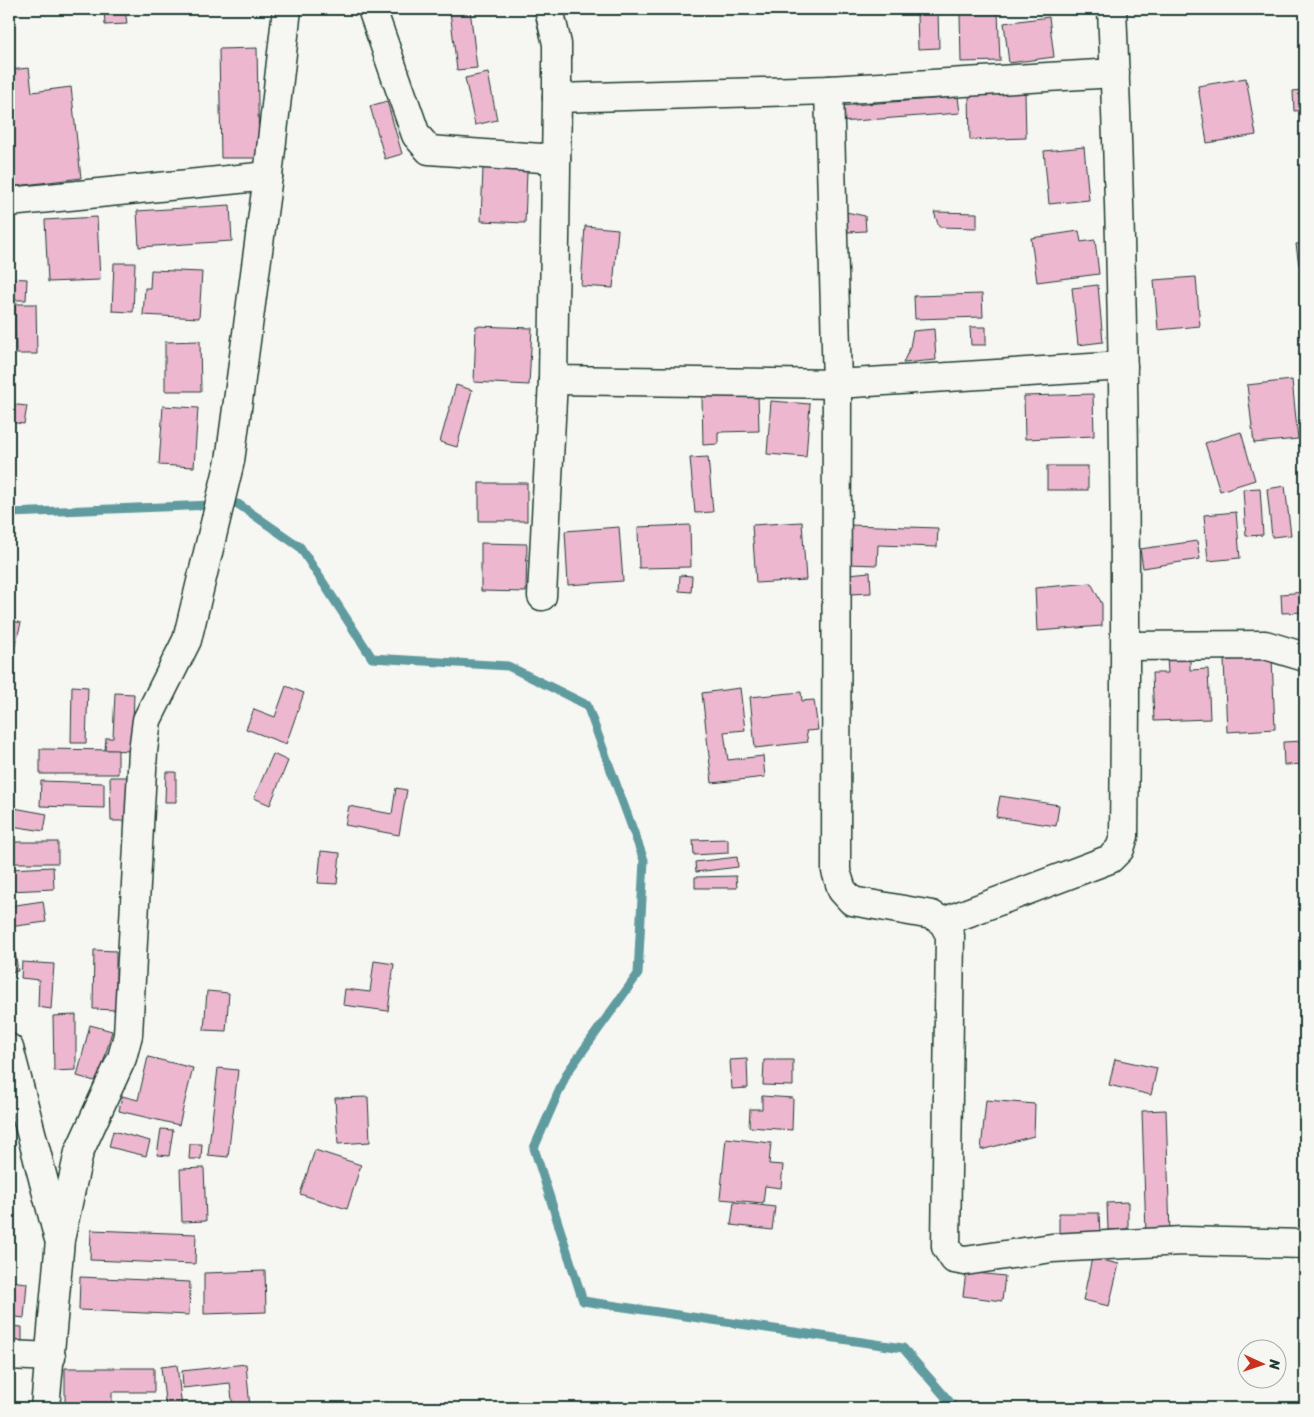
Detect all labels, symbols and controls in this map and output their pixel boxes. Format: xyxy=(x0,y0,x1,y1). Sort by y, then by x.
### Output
north arrow xyxy=(1236,1340,1286,1390)
text: N xyxy=(1262,1358,1287,1370)

